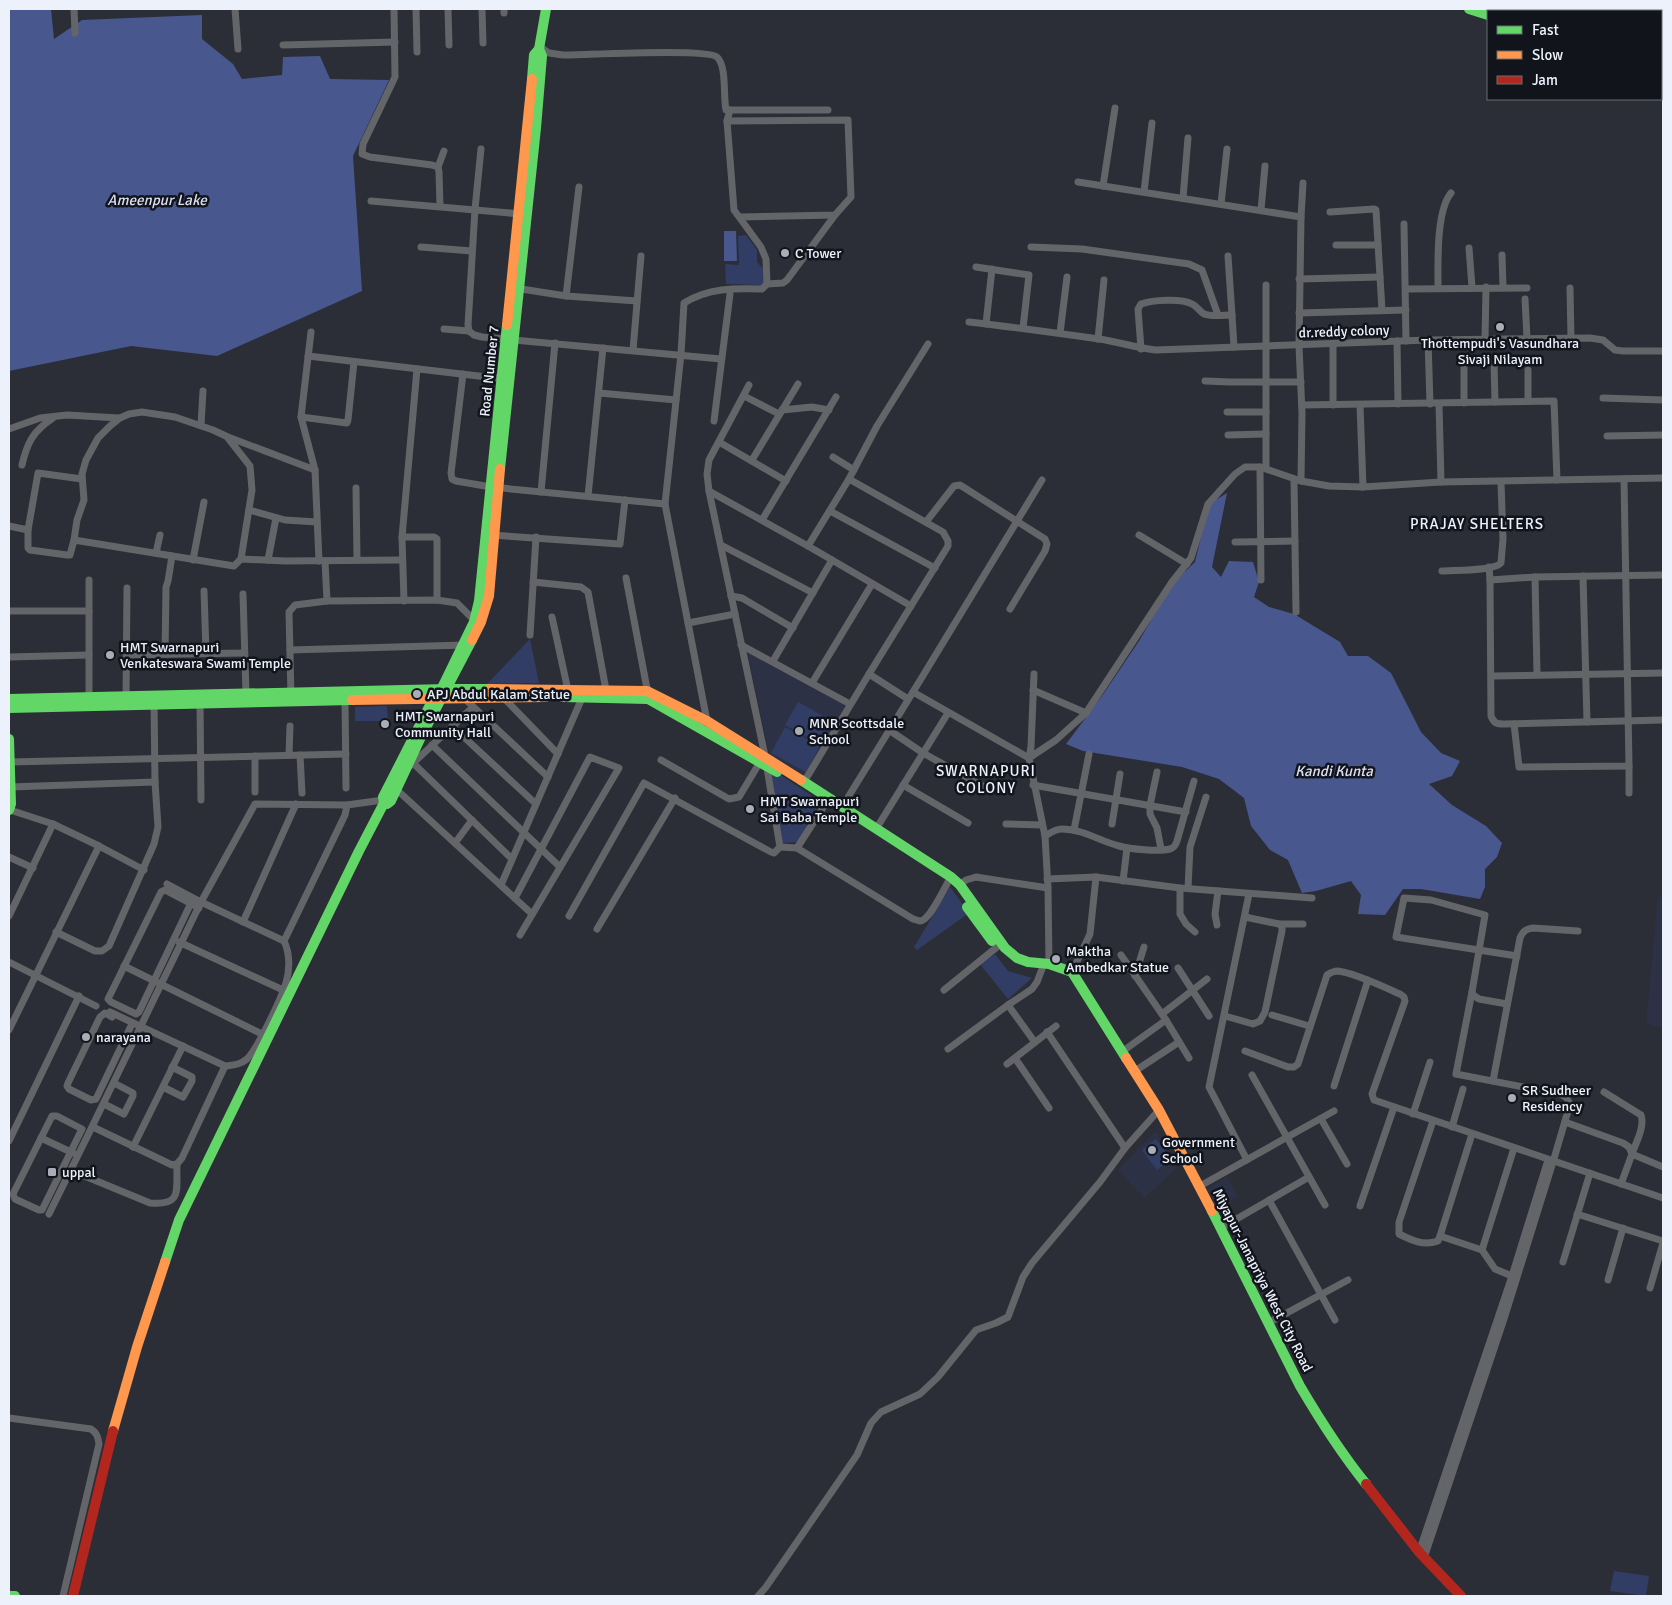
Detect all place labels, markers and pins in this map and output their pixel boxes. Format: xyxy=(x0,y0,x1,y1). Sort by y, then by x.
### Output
place label: C Tower xyxy=(795,245,842,262)
marker: C Tower xyxy=(779,247,791,259)
marker: Thottempudi's Vasundhara Sivaji Nilayam xyxy=(1494,321,1506,333)
place label: Thottempudi's Vasundhara Sivaji Nilayam xyxy=(1421,335,1579,368)
place label: HMT Swarnapuri Venkateswara Swami Temple xyxy=(120,639,291,672)
marker: HMT Swarnapuri Venkateswara Swami Temple xyxy=(104,649,116,661)
place label: APJ Abdul Kalam Statue xyxy=(427,686,570,703)
marker: APJ Abdul Kalam Statue xyxy=(411,688,423,700)
place label: HMT Swarnapuri Community Hall xyxy=(395,708,494,741)
place label: MNR Scottsdale School xyxy=(809,715,904,748)
marker: HMT Swarnapuri Community Hall xyxy=(379,718,391,730)
marker: MNR Scottsdale School xyxy=(793,725,805,737)
place label: HMT Swarnapuri Sai Baba Temple xyxy=(760,793,859,826)
marker: HMT Swarnapuri Sai Baba Temple xyxy=(744,803,756,815)
place label: Maktha Ambedkar Statue xyxy=(1066,943,1169,976)
marker: Maktha Ambedkar Statue xyxy=(1050,953,1062,965)
place label: narayana xyxy=(96,1029,151,1046)
marker: narayana xyxy=(80,1031,92,1043)
place label: SR Sudheer Residency xyxy=(1522,1082,1592,1115)
marker: SR Sudheer Residency xyxy=(1506,1092,1518,1104)
place label: Government School xyxy=(1162,1134,1235,1167)
marker: Government School xyxy=(1146,1144,1158,1156)
place label: uppal xyxy=(62,1164,96,1181)
marker: uppal xyxy=(46,1166,58,1178)

